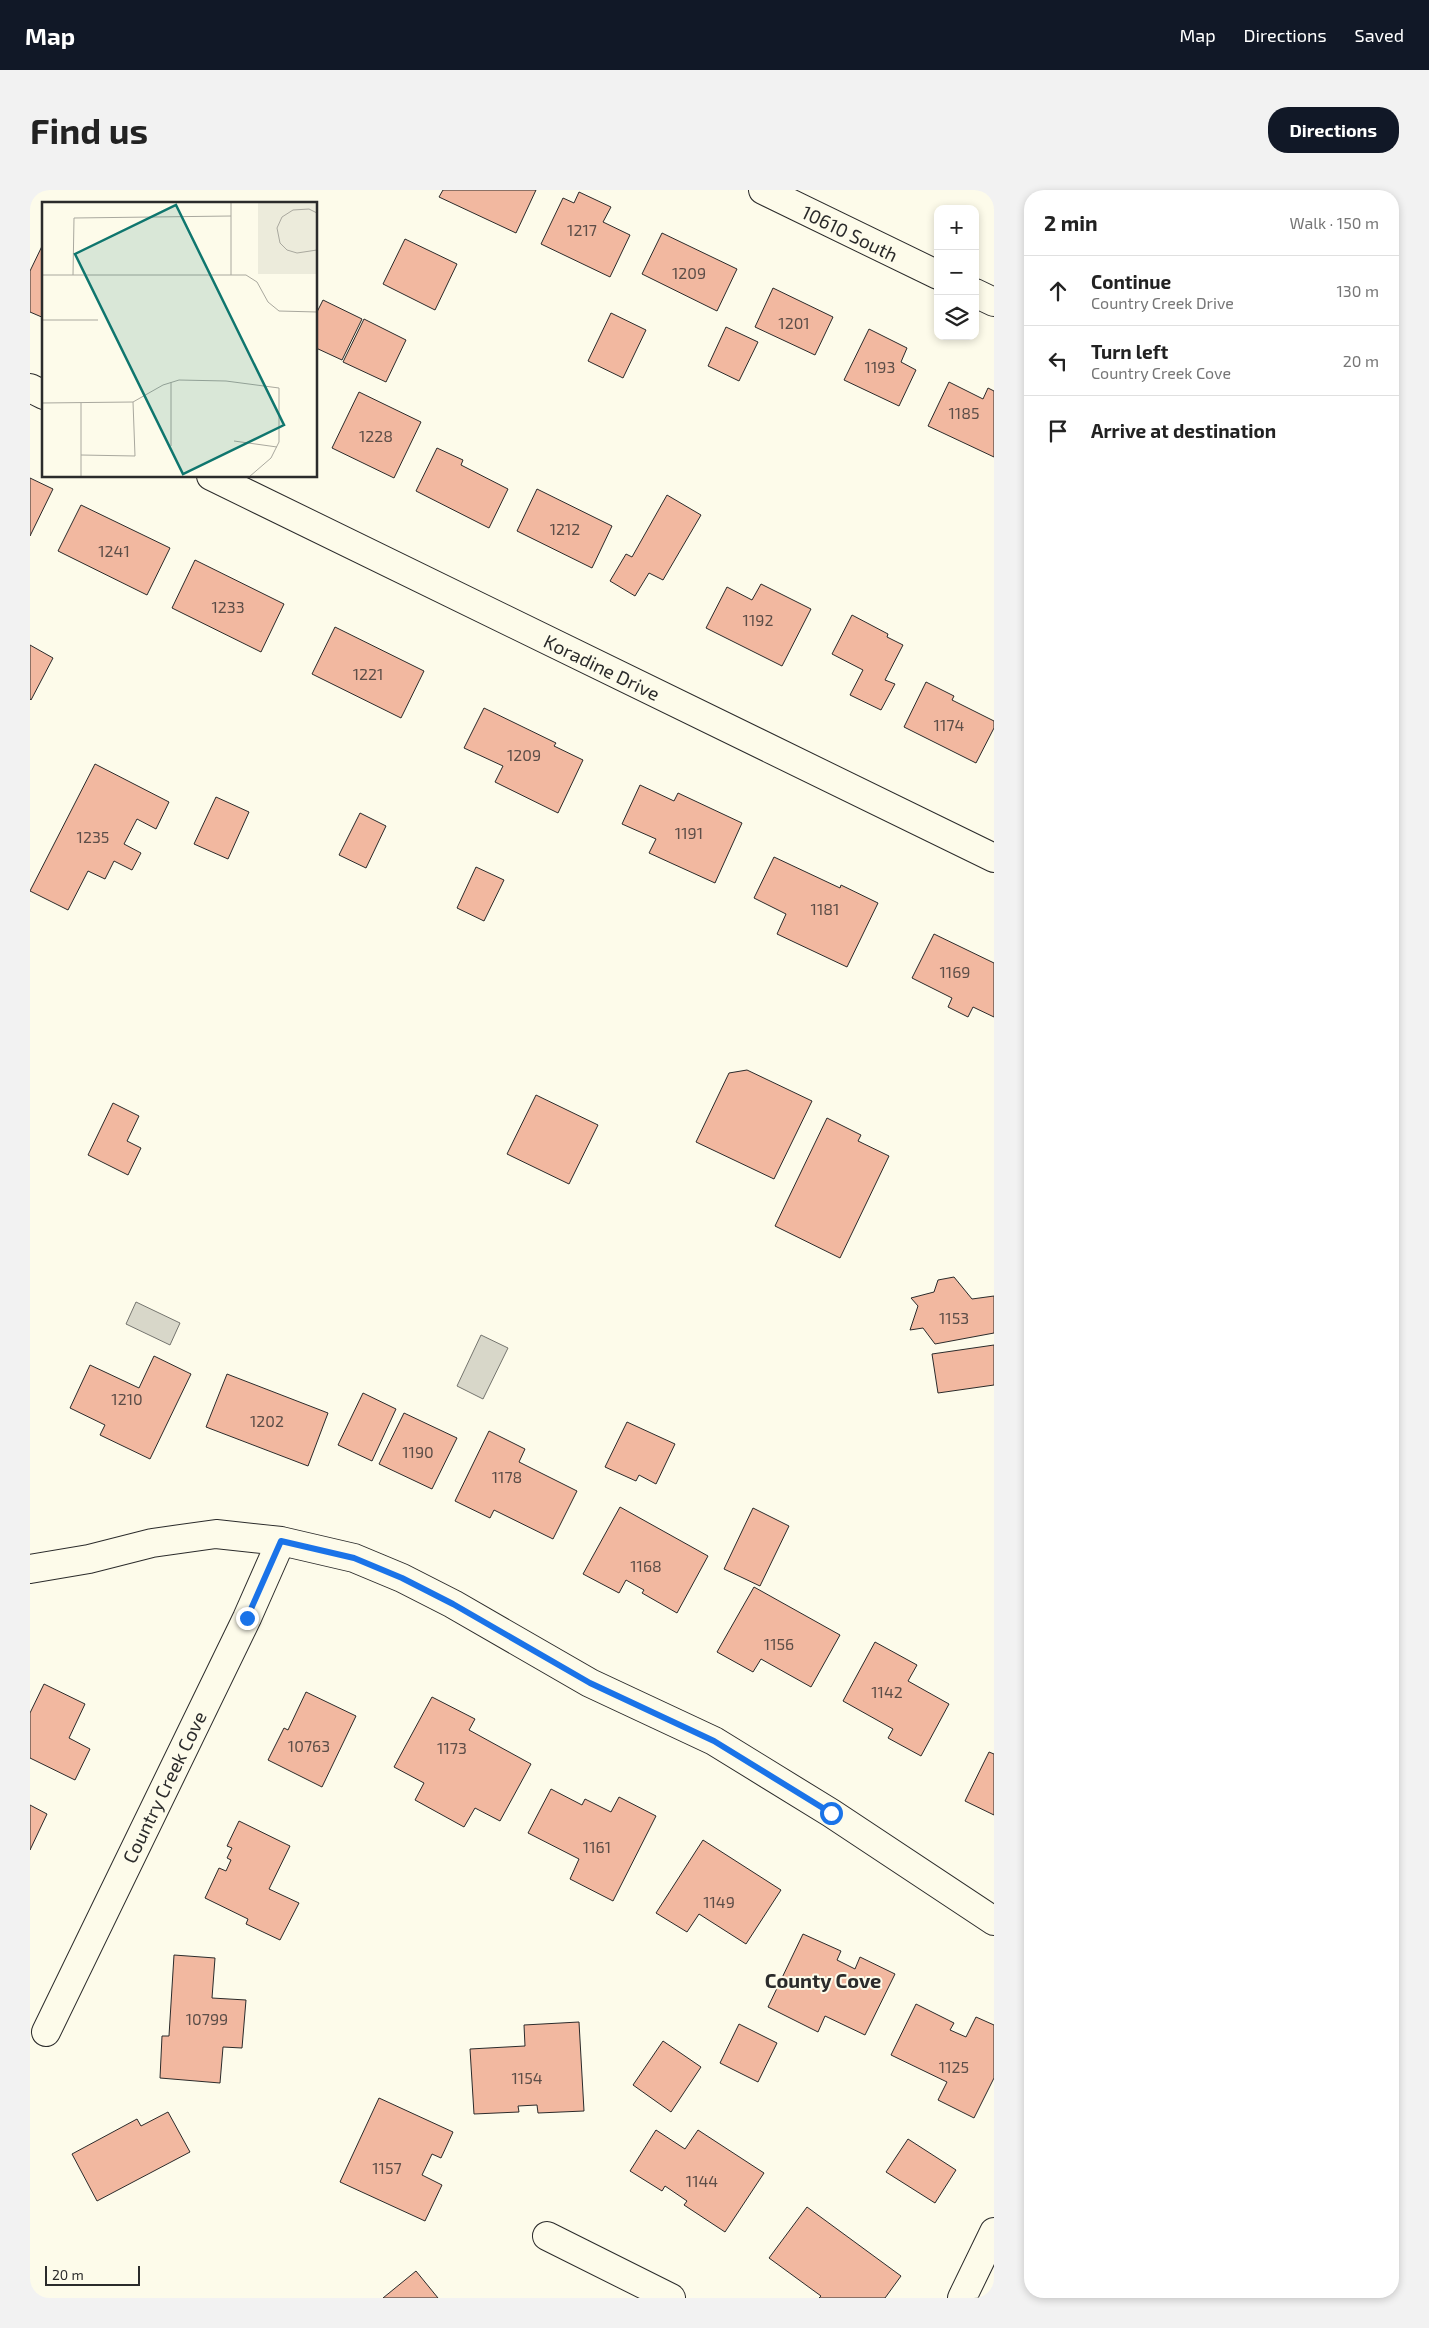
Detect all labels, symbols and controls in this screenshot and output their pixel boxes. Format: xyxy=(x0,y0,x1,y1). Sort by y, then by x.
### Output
text: Map xyxy=(25,21,75,50)
text: Map xyxy=(1179,24,1216,46)
text: Directions xyxy=(1244,24,1327,46)
text: Saved xyxy=(1355,24,1404,46)
button: Directions xyxy=(1268,107,1399,153)
text: Find us xyxy=(30,109,148,151)
street label: 10610 South xyxy=(798,200,902,266)
inset map xyxy=(42,202,318,478)
map controls xyxy=(934,205,979,340)
button: + xyxy=(934,205,979,250)
text: 2 min xyxy=(1044,210,1098,235)
text: Walk · 150 m xyxy=(1289,213,1379,232)
house number: 1217 xyxy=(567,220,597,239)
button: − xyxy=(934,250,979,295)
house number: 1209 xyxy=(672,263,706,282)
text: Continue xyxy=(1091,270,1171,293)
icon: ahead xyxy=(1044,277,1072,305)
text: 130 m xyxy=(1337,281,1379,300)
text: Country Creek Drive xyxy=(1091,293,1234,312)
button: layers xyxy=(934,295,979,340)
house number: 1201 xyxy=(778,313,810,332)
text: Turn left xyxy=(1091,340,1168,363)
icon: left xyxy=(1044,347,1072,375)
text: 20 m xyxy=(1343,351,1379,370)
house number: 1193 xyxy=(865,357,895,376)
text: Country Creek Cove xyxy=(1091,363,1231,382)
house number: 1185 xyxy=(948,403,980,422)
icon: arrive xyxy=(1044,417,1072,445)
text: Arrive at destination xyxy=(1091,419,1276,442)
house number: 1228 xyxy=(359,426,393,445)
house number: 1212 xyxy=(550,519,580,538)
house number: 1241 xyxy=(98,541,130,560)
house number: 1233 xyxy=(211,597,245,616)
house number: 1192 xyxy=(743,610,773,629)
street label: Koradine Drive xyxy=(540,629,664,705)
house number: 1221 xyxy=(353,664,383,683)
house number: 1174 xyxy=(934,715,965,734)
house number: 1209 xyxy=(507,745,541,764)
house number: 1191 xyxy=(675,823,703,842)
house number: 1235 xyxy=(77,827,109,846)
house number: 1181 xyxy=(811,899,839,918)
house number: 1169 xyxy=(939,962,971,981)
house number: 1153 xyxy=(939,1308,969,1327)
house number: 1210 xyxy=(111,1389,143,1408)
house number: 1202 xyxy=(250,1411,284,1430)
house number: 1190 xyxy=(402,1442,434,1461)
house number: 1178 xyxy=(492,1467,522,1486)
house number: 1168 xyxy=(630,1556,662,1575)
route end xyxy=(236,1607,259,1630)
house number: 1156 xyxy=(764,1634,794,1653)
house number: 1142 xyxy=(871,1682,903,1701)
street label: Country Creek Cove xyxy=(117,1707,211,1867)
house number: 10763 xyxy=(288,1736,330,1755)
house number: 1173 xyxy=(437,1738,467,1757)
route start xyxy=(820,1802,843,1825)
house number: 1161 xyxy=(583,1837,611,1856)
house number: 1149 xyxy=(703,1892,735,1911)
district label: County Cove xyxy=(765,1968,881,1993)
house number: 10799 xyxy=(186,2009,228,2028)
house number: 1125 xyxy=(939,2057,969,2076)
house number: 1154 xyxy=(511,2068,543,2087)
house number: 1157 xyxy=(372,2158,402,2177)
house number: 1144 xyxy=(686,2171,718,2190)
scale bar xyxy=(45,2263,140,2286)
text: 20 m xyxy=(52,2266,84,2283)

